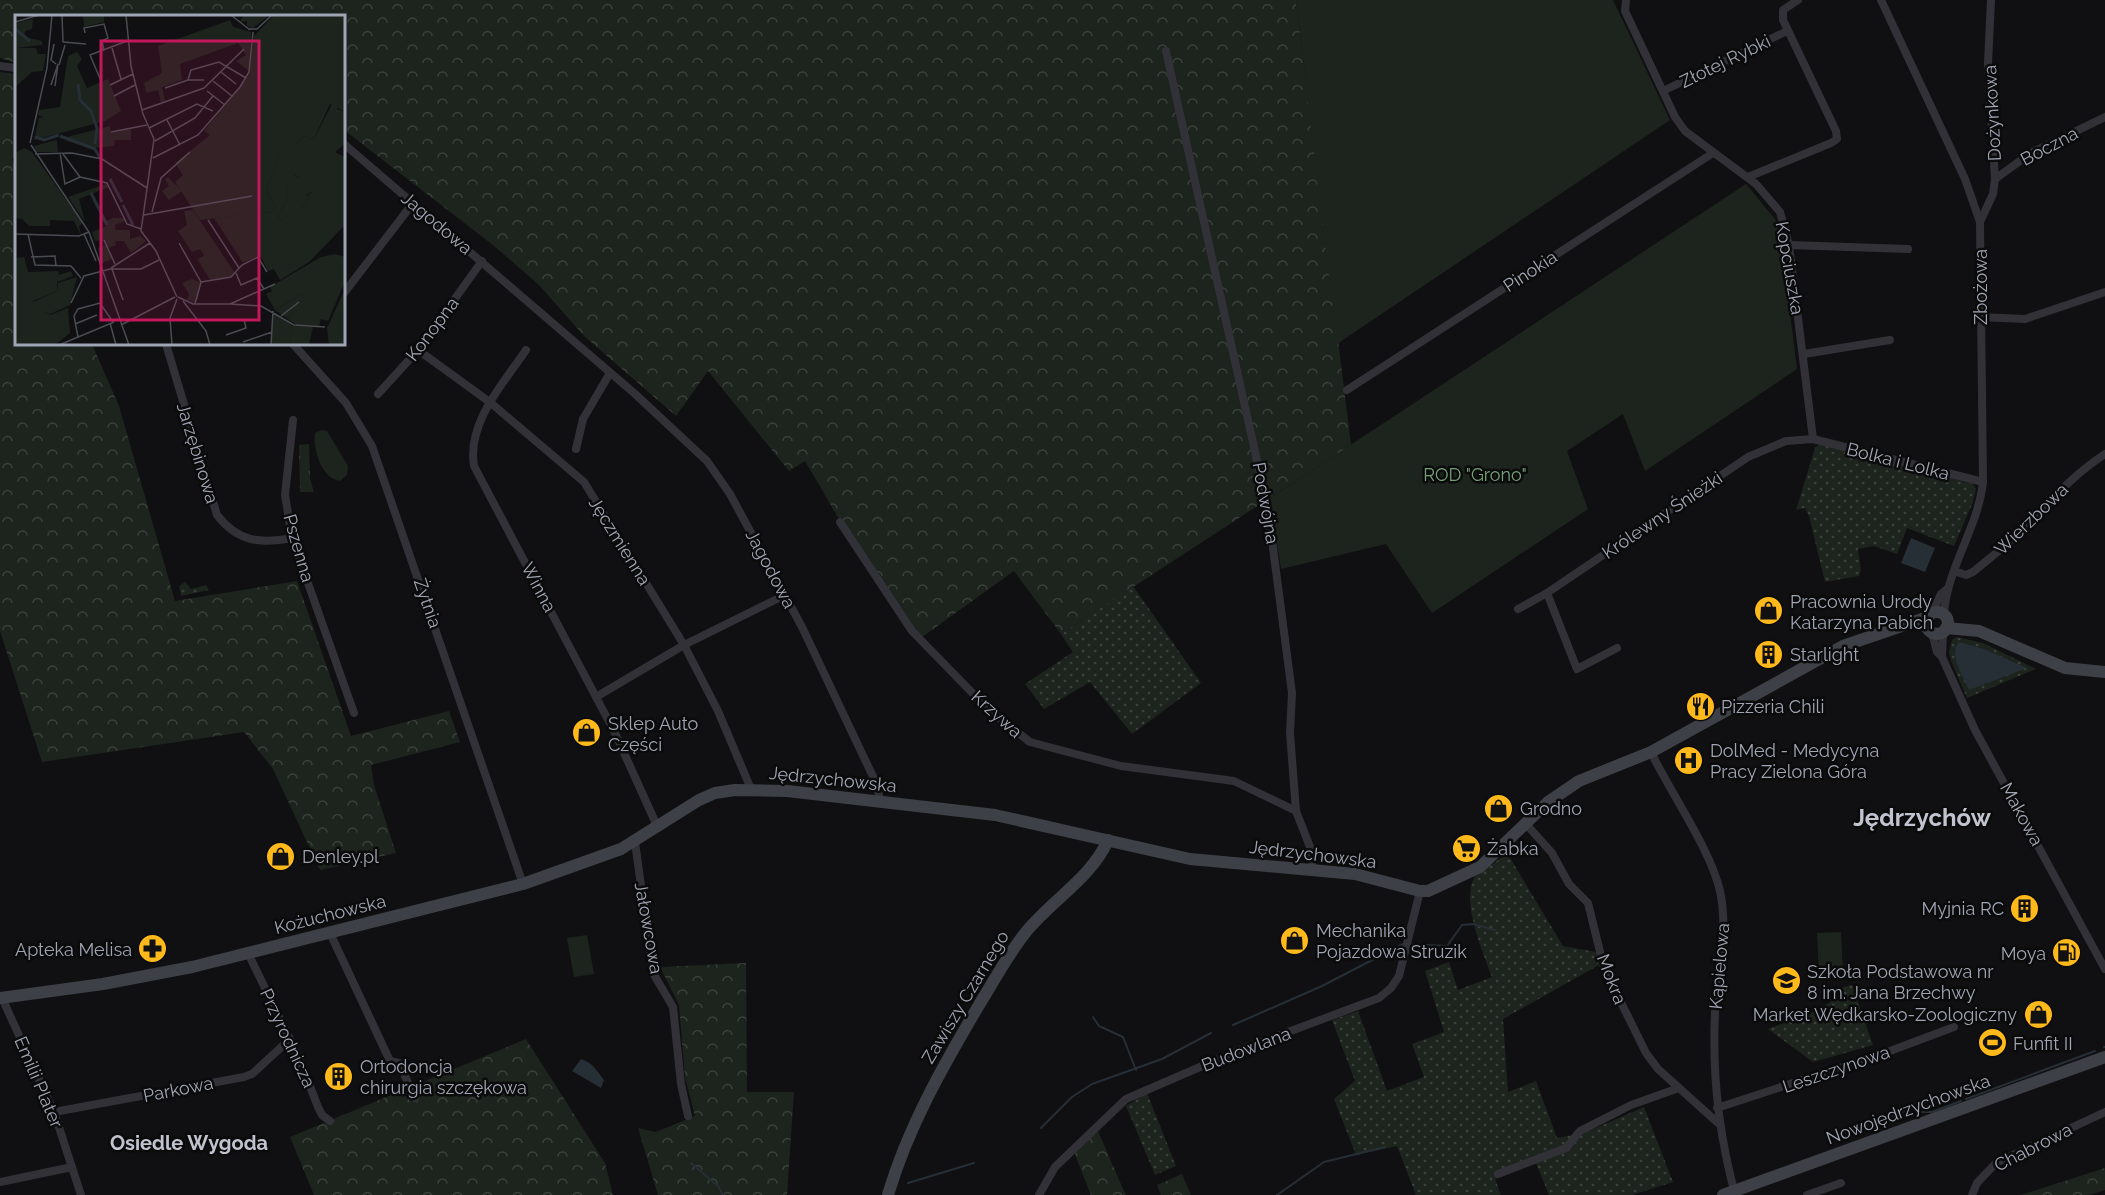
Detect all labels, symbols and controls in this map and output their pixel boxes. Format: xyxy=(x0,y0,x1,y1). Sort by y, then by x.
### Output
inset map xyxy=(15,15,345,345)
street label: Złotej Rybki xyxy=(1676,30,1774,92)
street label: Dożynkowa xyxy=(1979,64,2005,162)
street label: Boczna xyxy=(2017,122,2081,170)
street label: Jagodowa xyxy=(397,187,477,259)
street label: Kopciuszka xyxy=(1771,220,1809,316)
street label: Pinokia xyxy=(1499,246,1561,296)
street label: Zbożowa xyxy=(1970,249,1991,325)
street label: Konopna xyxy=(401,293,463,365)
street label: Jarzębinowa xyxy=(173,400,223,506)
street label: Bolka i Lolka xyxy=(1844,438,1952,484)
street label: Podwójna xyxy=(1249,461,1283,545)
park label: ROD "Grono" xyxy=(1423,464,1527,485)
street label: Królewny Śnieżki xyxy=(1597,466,1726,563)
street label: Wierzbowa xyxy=(1990,479,2072,559)
street label: Jęczmienna xyxy=(585,493,655,589)
street label: Pszenna xyxy=(279,512,319,584)
street label: Jagodowa xyxy=(742,526,800,612)
street label: Winna xyxy=(517,558,561,616)
street label: Żytnia xyxy=(410,575,446,631)
place label: Pracownia Urody Katarzyna Pabich xyxy=(1790,591,1933,633)
shop icon: Pracownia Urody Katarzyna Pabich xyxy=(1753,595,1785,627)
building icon: Starlight xyxy=(1753,638,1785,670)
place label: Starlight xyxy=(1790,644,1859,665)
street label: Krzywa xyxy=(967,686,1027,742)
restaurant icon: Pizzeria Chili xyxy=(1684,690,1716,722)
place label: Pizzeria Chili xyxy=(1721,696,1824,717)
place label: Sklep Auto Części xyxy=(608,713,699,755)
shop icon: Sklep Auto Części xyxy=(571,717,603,749)
place label: DolMed - Medycyna Pracy Zielona Góra xyxy=(1710,740,1879,782)
hospital icon: DolMed - Medycyna Pracy Zielona Góra xyxy=(1673,744,1705,776)
street label: Jędrzychowska xyxy=(768,762,898,796)
street label: Makowa xyxy=(1996,779,2048,849)
shop icon: Grodno xyxy=(1483,792,1515,824)
place label: Grodno xyxy=(1520,798,1582,819)
district label: Jędrzychów xyxy=(1853,803,1992,832)
supermarket icon: Żabka xyxy=(1450,832,1482,864)
street label: Jędrzychowska xyxy=(1248,836,1378,872)
place label: Żabka xyxy=(1487,838,1539,859)
shop icon: Denley.pl xyxy=(265,840,297,872)
place label: Denley.pl xyxy=(302,846,379,867)
street label: Jałowcowa xyxy=(631,881,667,975)
street label: Kożuchowska xyxy=(272,890,388,938)
building icon: Myjnia RC xyxy=(2009,892,2041,924)
place label: Myjnia RC xyxy=(1921,898,2004,919)
place label: Mechanika Pojazdowa Struzik xyxy=(1316,920,1467,962)
street label: Kąpielowa xyxy=(1705,922,1733,1010)
shop icon: Mechanika Pojazdowa Struzik xyxy=(1279,924,1311,956)
street label: Zawiszy Czarnego xyxy=(917,927,1013,1067)
pharmacy icon: Apteka Melisa xyxy=(137,933,169,965)
fuel station icon: Moya xyxy=(2051,937,2083,969)
place label: Apteka Melisa xyxy=(15,939,132,960)
place label: Moya xyxy=(2001,943,2046,964)
street label: Mokra xyxy=(1593,951,1631,1007)
place label: Szkoła Podstawowa nr 8 im. Jana Brzechwy xyxy=(1807,961,1994,1003)
school or university icon: Szkoła Podstawowa nr 8 im. Jana Brzechwy xyxy=(1770,965,1802,997)
street label: Przyrodnicza xyxy=(256,985,320,1091)
shop icon: Market Wędkarsko-Zoologiczny xyxy=(2022,998,2054,1030)
place label: Market Wędkarsko-Zoologiczny xyxy=(1753,1004,2017,1025)
street label: Budowlana xyxy=(1198,1022,1294,1076)
sports icon: Funfit II xyxy=(1976,1027,2008,1059)
street label: Emilii Plater xyxy=(10,1033,68,1131)
place label: Funfit II xyxy=(2013,1033,2073,1054)
street label: Leszczynowa xyxy=(1780,1041,1892,1097)
place label: Ortodoncja chirurgia szczękowa xyxy=(360,1056,527,1098)
building icon: Ortodoncja chirurgia szczękowa xyxy=(323,1060,355,1092)
street label: Nowojędrzychowska xyxy=(1823,1070,1993,1148)
street label: Parkowa xyxy=(141,1072,215,1106)
street label: Chabrowa xyxy=(1991,1118,2075,1176)
district label: Osiedle Wygoda xyxy=(110,1131,268,1155)

